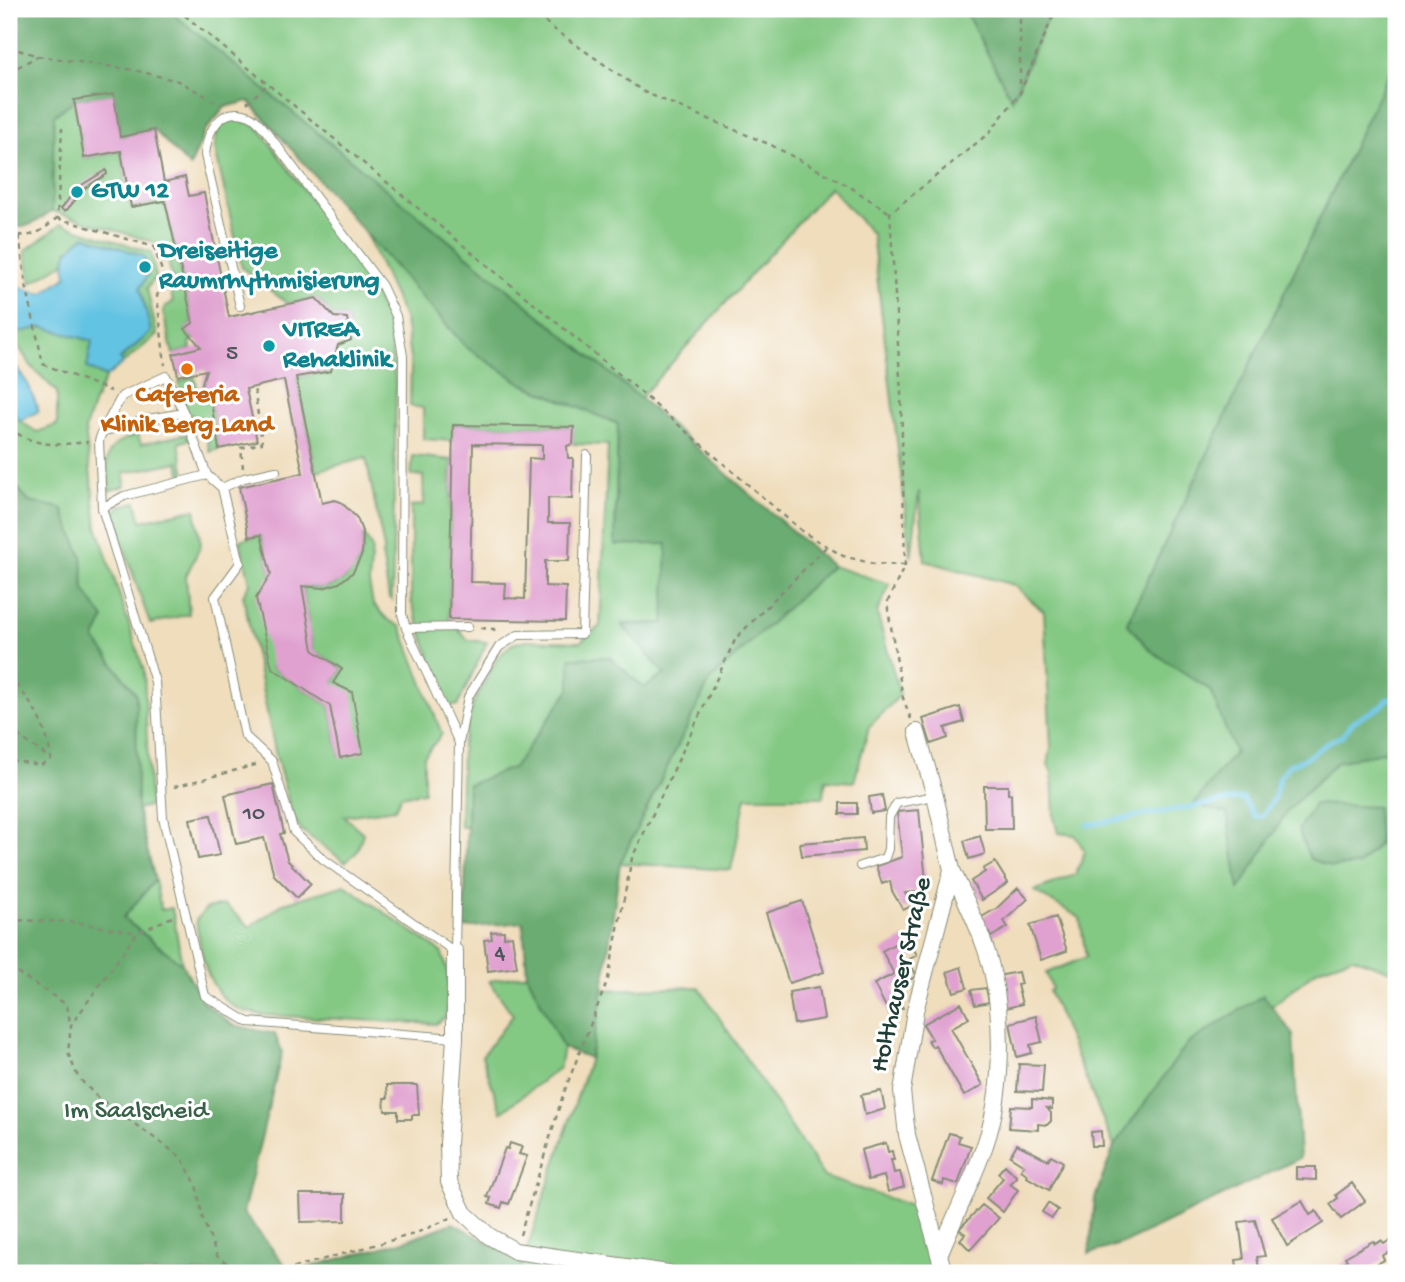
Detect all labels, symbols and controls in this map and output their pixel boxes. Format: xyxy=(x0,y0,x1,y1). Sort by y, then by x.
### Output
place label: GTW 12 xyxy=(91,177,169,208)
marker: GTW 12 xyxy=(69,184,85,200)
place label: Dreiseitige Raumrhythmisierung xyxy=(157,237,380,298)
marker: Dreiseitige Raumrhythmisierung xyxy=(137,259,153,275)
place label: VITREA Rehaklinik xyxy=(282,316,394,377)
marker: VITREA Rehaklinik xyxy=(261,338,277,354)
house number: 5 xyxy=(226,341,238,368)
marker: Cafeteria Klinik Berg.Land xyxy=(179,361,195,377)
place label: Cafeteria Klinik Berg.Land xyxy=(100,381,276,442)
house number: 10 xyxy=(242,801,265,828)
street label: Holthauser Straße xyxy=(865,874,941,1076)
house number: 4 xyxy=(495,941,506,968)
park label: Im Saalscheid xyxy=(64,1097,210,1128)

